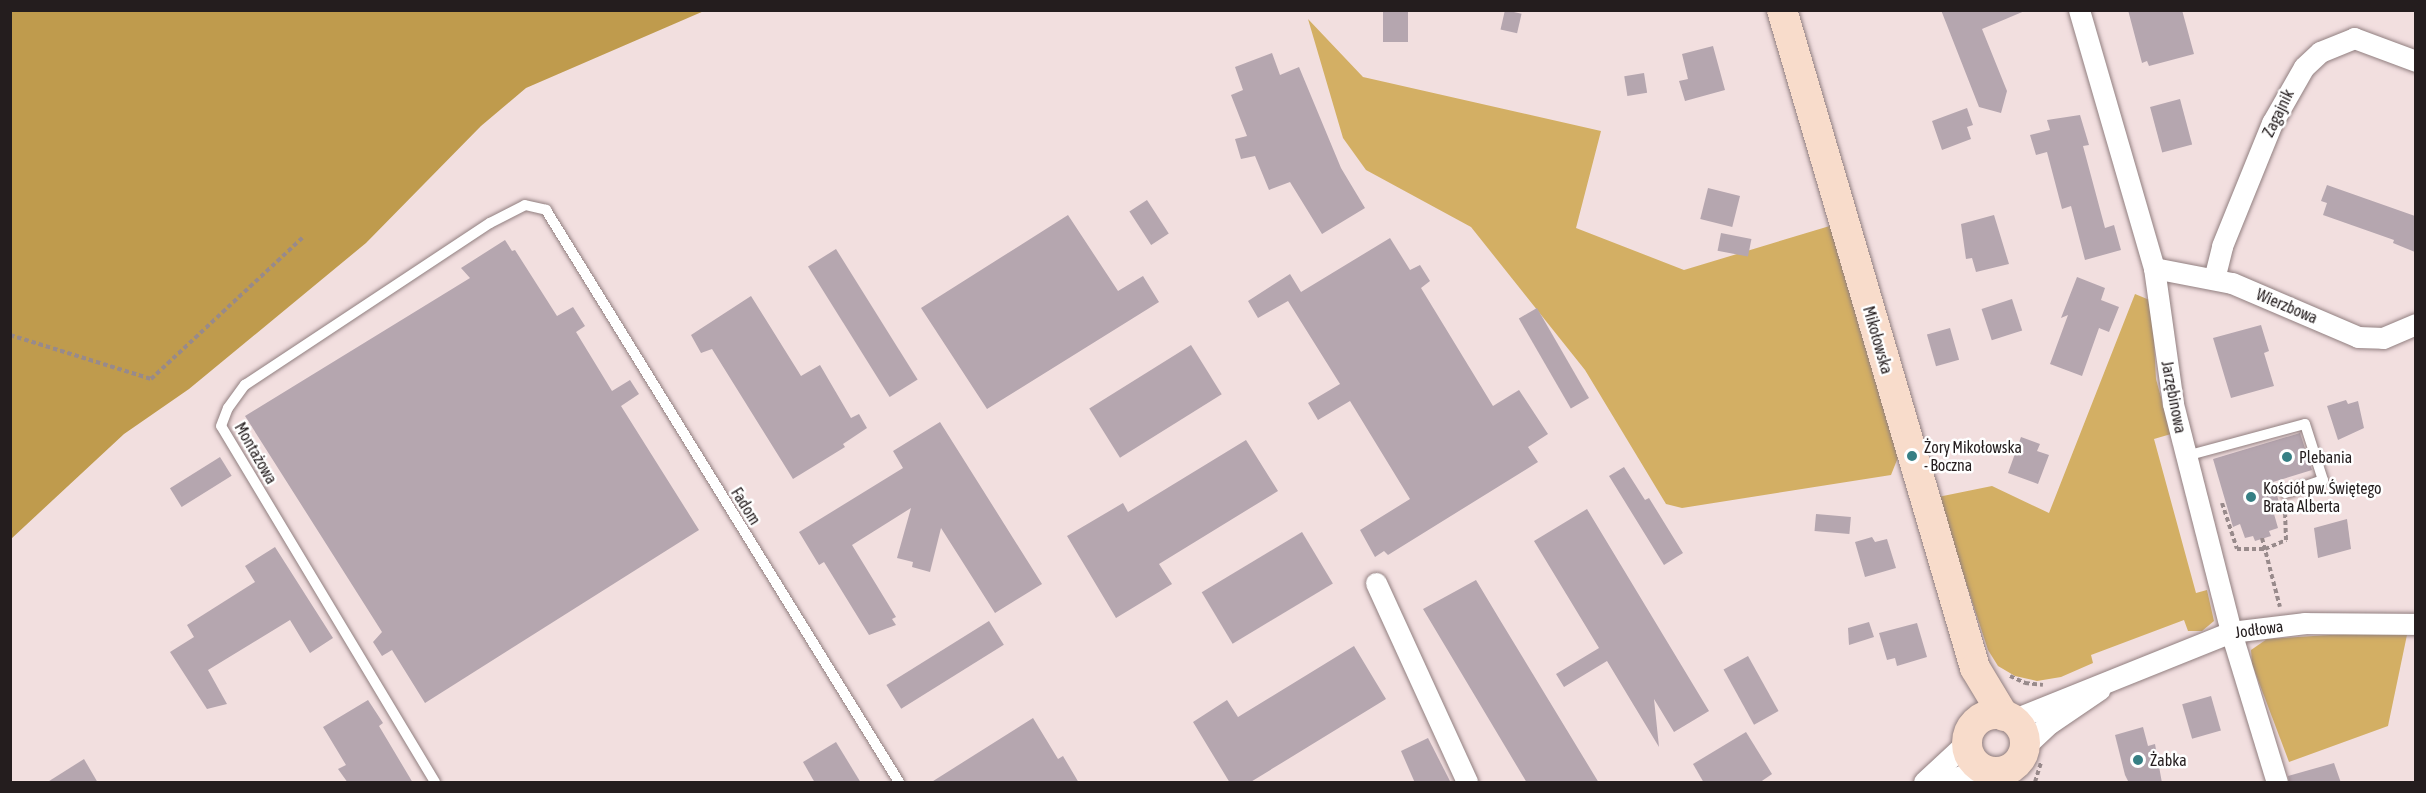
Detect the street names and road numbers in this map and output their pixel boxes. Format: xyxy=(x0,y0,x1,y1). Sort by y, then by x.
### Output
street label: Zagajnik xyxy=(2258,86,2298,140)
street label: Wierzbowa xyxy=(2253,285,2321,327)
street label: Mikołowska xyxy=(1859,304,1897,376)
street label: Jarzębinowa xyxy=(2158,359,2190,435)
street label: Montażowa xyxy=(231,419,281,487)
street label: Fadom xyxy=(727,484,765,528)
street label: Jodłowa xyxy=(2234,616,2284,642)

